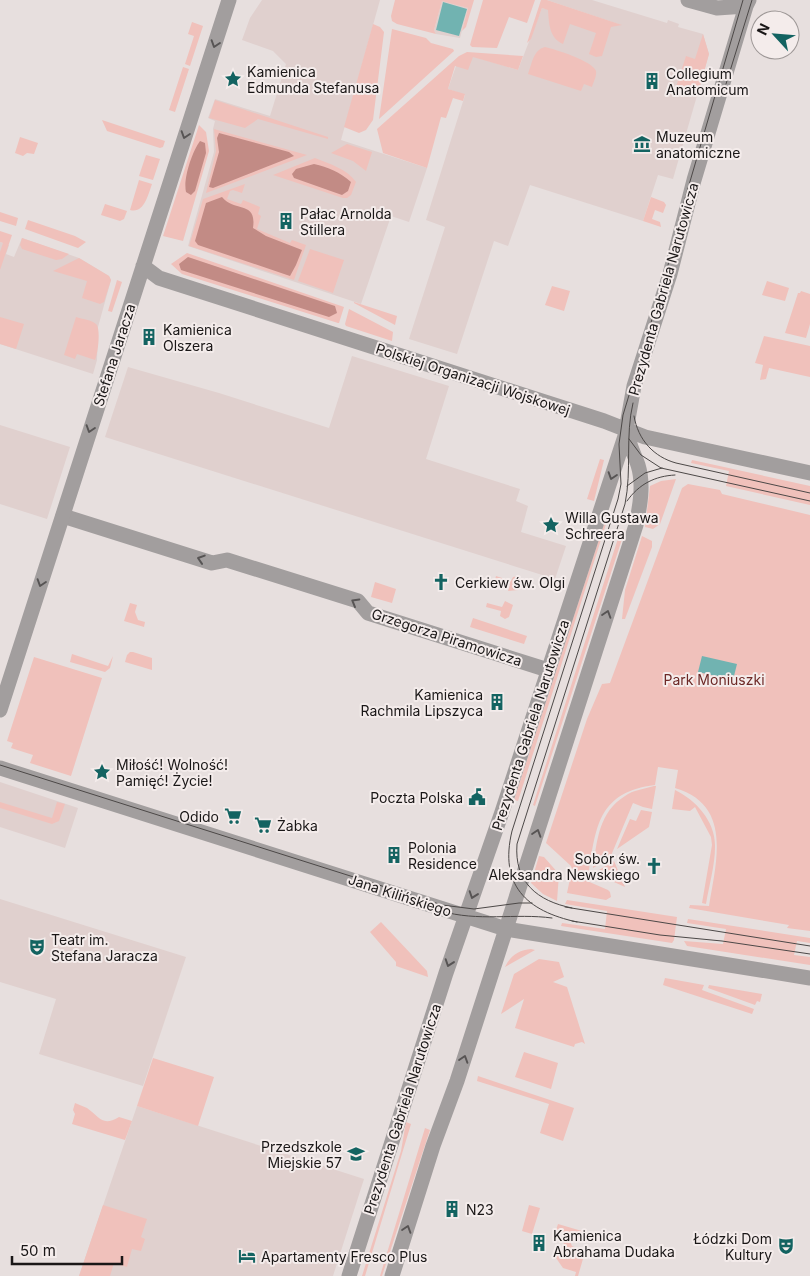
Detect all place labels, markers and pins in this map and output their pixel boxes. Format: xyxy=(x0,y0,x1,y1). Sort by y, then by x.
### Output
place label: Kamienica Edmunda Stefanusa xyxy=(247,63,379,96)
place label: Collegium Anatomicum xyxy=(666,65,749,98)
place icon: Kamienica Edmunda Stefanusa xyxy=(223,69,243,89)
building icon: Collegium Anatomicum xyxy=(642,71,662,91)
place label: Muzeum anatomiczne xyxy=(656,128,740,161)
museum icon: Muzeum anatomiczne xyxy=(632,134,652,154)
place label: Pałac Arnolda Stillera xyxy=(300,205,392,238)
building icon: Pałac Arnolda Stillera xyxy=(276,211,296,231)
place label: Kamienica Olszera xyxy=(163,321,232,354)
building icon: Kamienica Olszera xyxy=(139,327,159,347)
place label: Willa Gustawa Schreera xyxy=(565,509,659,542)
place icon: Willa Gustawa Schreera xyxy=(541,515,561,535)
church icon: Cerkiew św. Olgi xyxy=(431,572,451,592)
place label: Cerkiew św. Olgi xyxy=(455,574,565,591)
place label: Kamienica Rachmila Lipszyca xyxy=(360,686,483,719)
building icon: Kamienica Rachmila Lipszyca xyxy=(487,692,507,712)
place label: Miłość! Wolność! Pamięć! Życie! xyxy=(116,756,228,789)
place icon: Miłość! Wolność! Pamięć! Życie! xyxy=(92,762,112,782)
public building icon: Poczta Polska xyxy=(467,787,487,807)
place label: Poczta Polska xyxy=(370,789,463,806)
supermarket icon: Odido xyxy=(223,806,243,826)
place label: Odido xyxy=(179,808,219,825)
supermarket icon: Żabka xyxy=(253,815,273,835)
place label: Żabka xyxy=(277,817,318,834)
place label: Polonia Residence xyxy=(408,839,477,872)
building icon: Polonia Residence xyxy=(384,845,404,865)
place label: Sobór św. Aleksandra Newskiego xyxy=(488,850,640,883)
church icon: Sobór św. Aleksandra Newskiego xyxy=(644,856,664,876)
place label: Teatr im. Stefana Jaracza xyxy=(51,931,158,964)
theatre icon: Teatr im. Stefana Jaracza xyxy=(27,937,47,957)
place label: Przedszkole Miejskie 57 xyxy=(261,1138,342,1171)
school or university icon: Przedszkole Miejskie 57 xyxy=(346,1144,366,1164)
building icon: N23 xyxy=(442,1199,462,1219)
place label: N23 xyxy=(466,1201,494,1218)
place label: Kamienica Abrahama Dudaka xyxy=(553,1227,675,1260)
place label: Łódzki Dom Kultury xyxy=(693,1230,772,1263)
building icon: Kamienica Abrahama Dudaka xyxy=(529,1233,549,1253)
theatre icon: Łódzki Dom Kultury xyxy=(776,1236,796,1256)
hotel icon: Apartamenty Fresco Plus xyxy=(237,1246,257,1266)
place label: Apartamenty Fresco Plus xyxy=(261,1248,427,1265)

